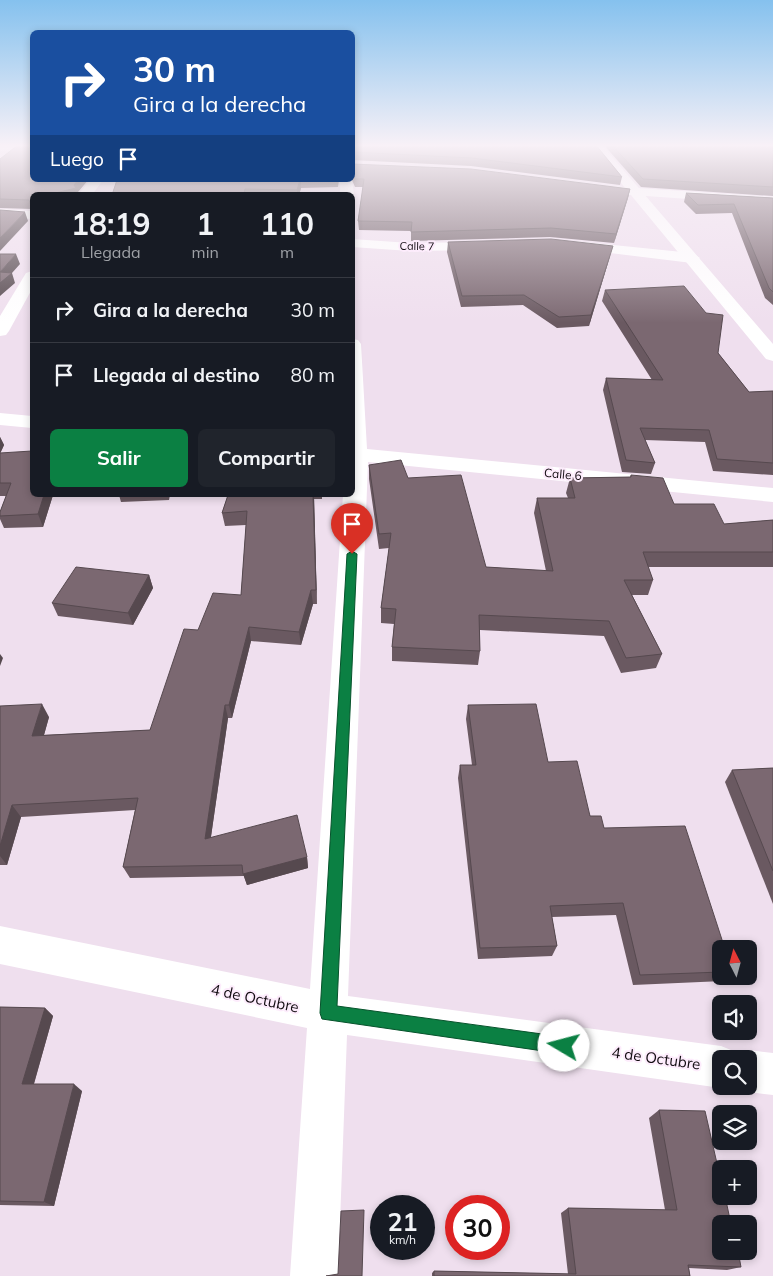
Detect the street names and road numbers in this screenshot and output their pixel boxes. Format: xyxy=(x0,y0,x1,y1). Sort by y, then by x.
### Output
street label: Calle 7 xyxy=(400,239,434,253)
street label: Calle 6 xyxy=(544,465,582,483)
street label: 4 de Octubre xyxy=(209,979,301,1017)
street label: 4 de Octubre xyxy=(610,1042,702,1074)

